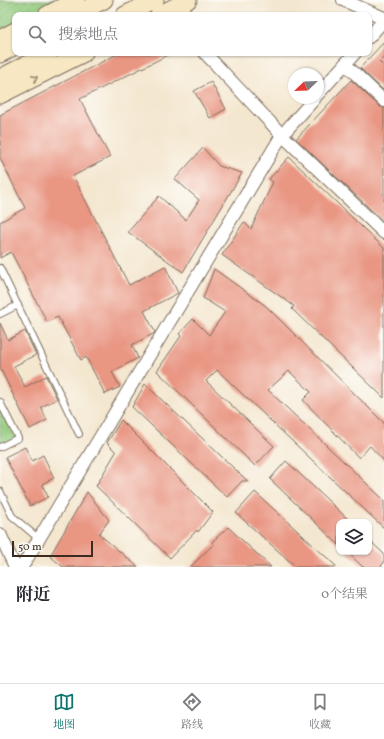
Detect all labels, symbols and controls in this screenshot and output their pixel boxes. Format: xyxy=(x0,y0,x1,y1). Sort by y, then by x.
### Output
search box xyxy=(12,12,372,56)
icon: search xyxy=(26,23,48,45)
text: 搜索地点 xyxy=(58,25,118,46)
north arrow xyxy=(288,68,324,104)
one-way arrow xyxy=(31,75,38,83)
map controls xyxy=(336,519,372,555)
button: layers xyxy=(336,519,372,555)
scale bar xyxy=(12,539,93,558)
text: 50 m xyxy=(18,540,42,555)
text: 附近 xyxy=(16,584,50,607)
text: 0个结果 xyxy=(321,586,368,604)
tab: 地图 xyxy=(53,691,75,733)
tab: 路线 xyxy=(181,691,203,733)
tab: 收藏 xyxy=(309,691,331,733)

